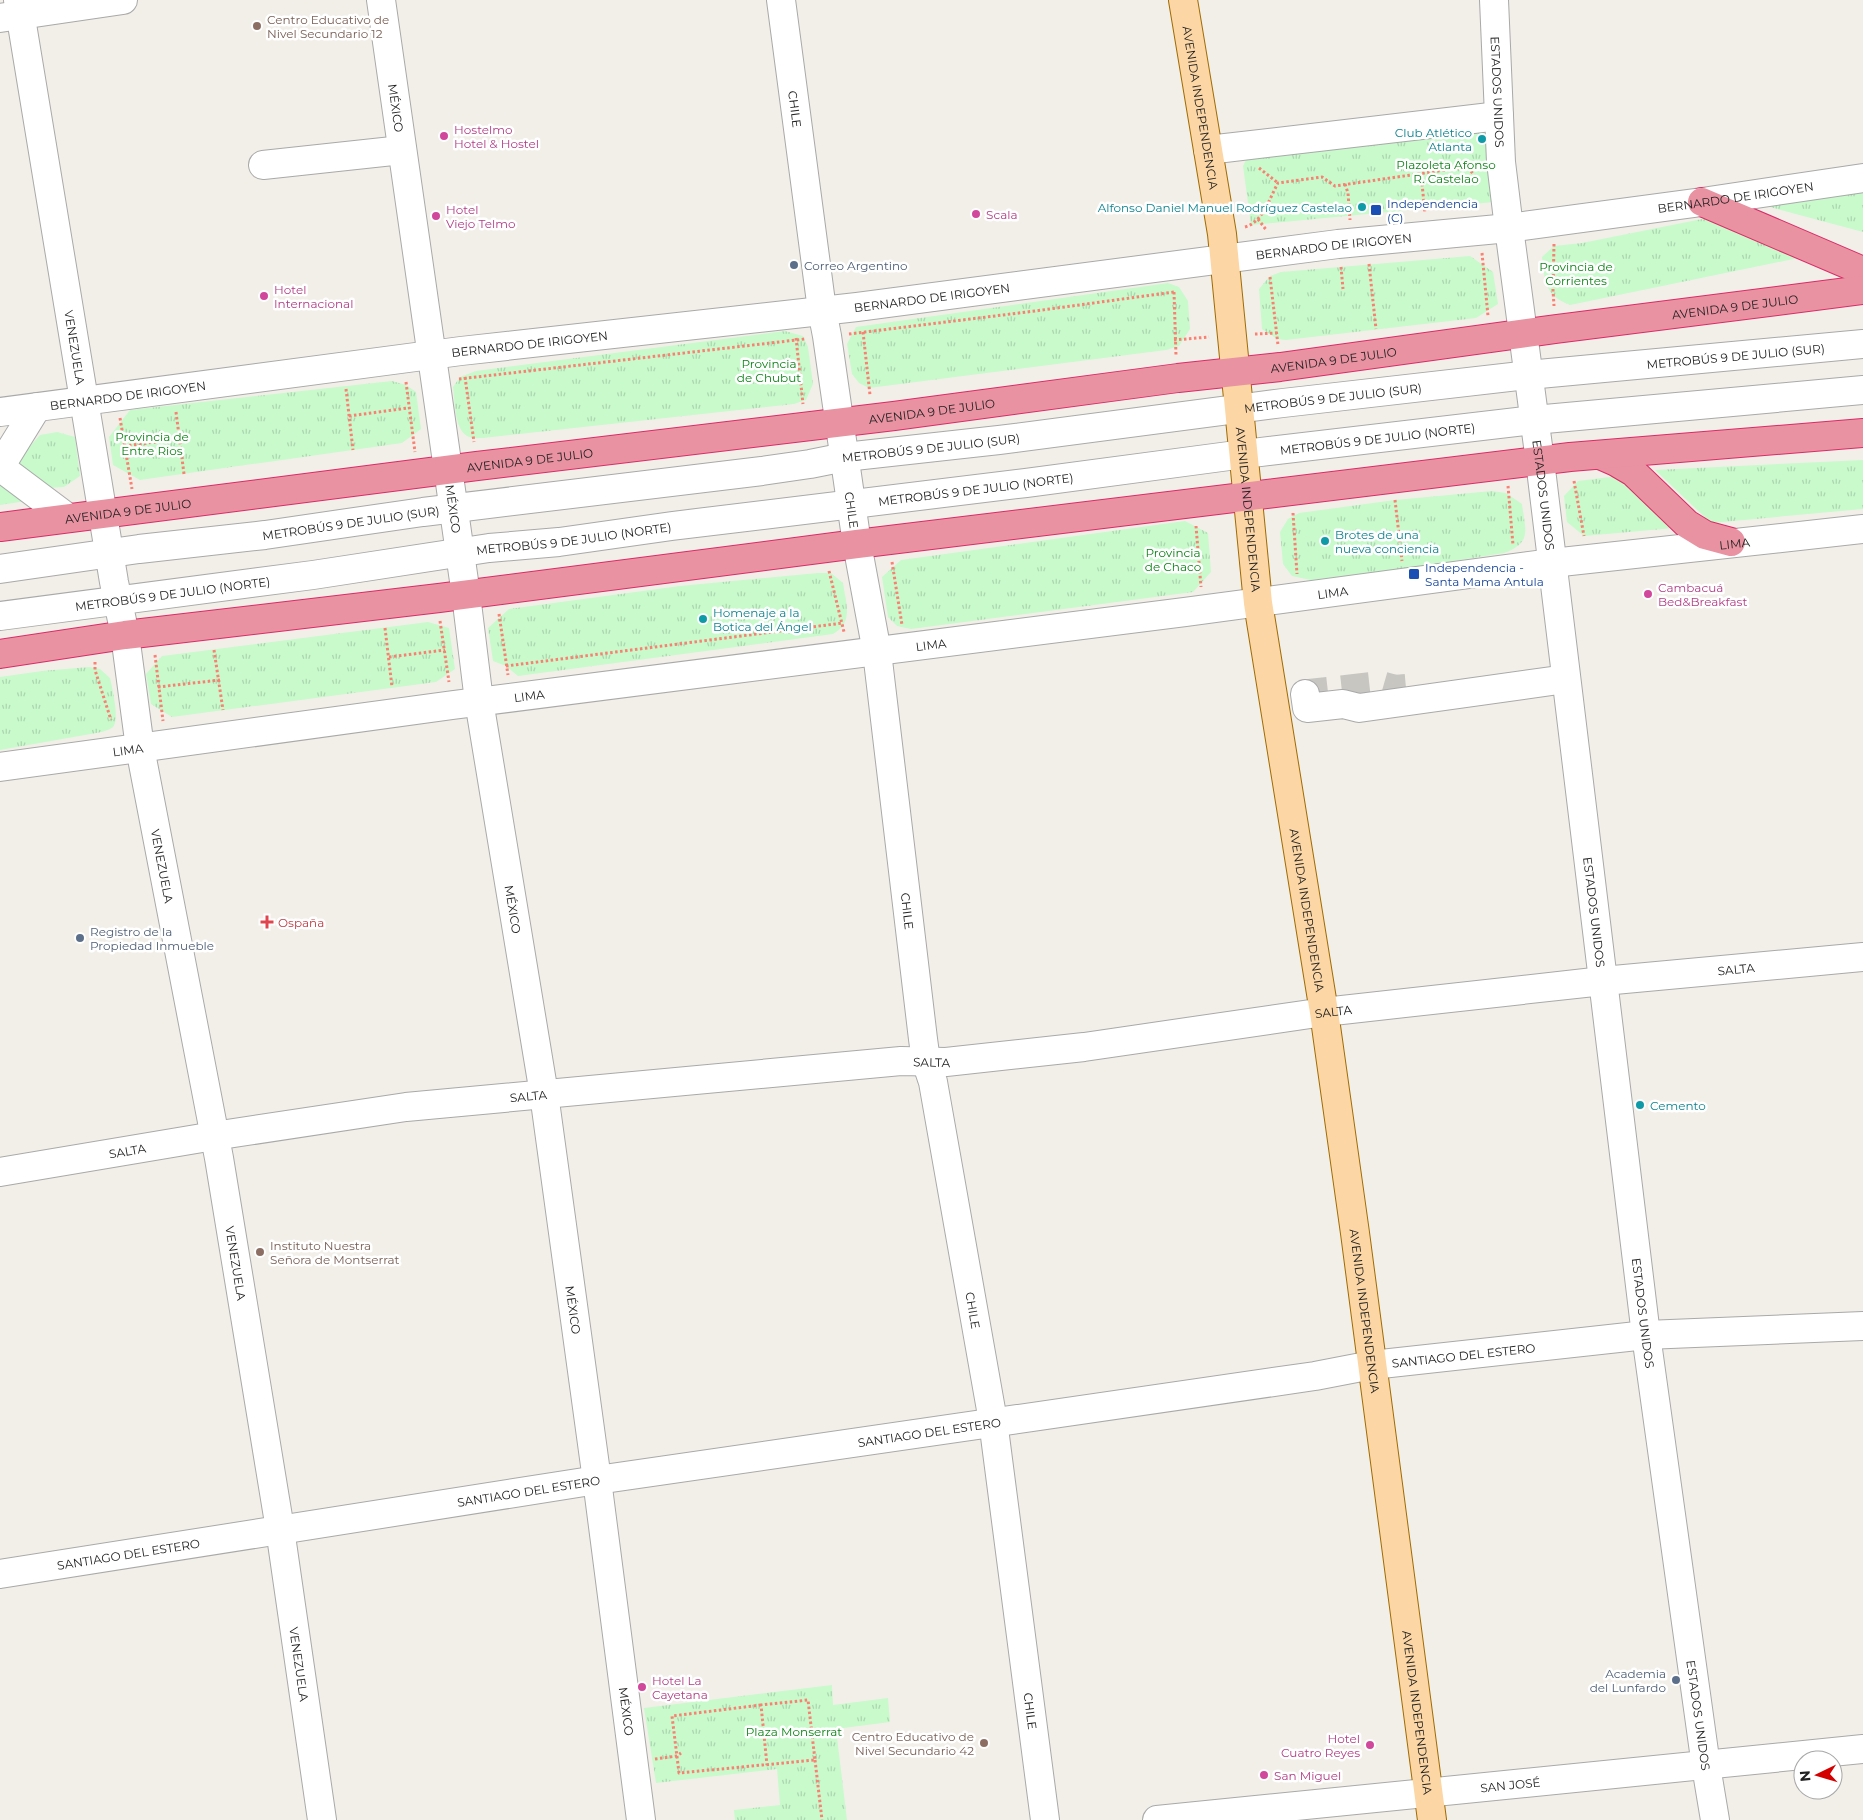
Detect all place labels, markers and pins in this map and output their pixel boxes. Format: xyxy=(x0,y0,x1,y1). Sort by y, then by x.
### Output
place label: Centro Educativo de Nivel Secundario 12 xyxy=(267,12,389,41)
marker: Centro Educativo de Nivel Secundario 12 xyxy=(251,20,263,32)
place label: Hostelmo Hotel & Hostel xyxy=(454,122,539,151)
place label: Club Atlético Atlanta xyxy=(1395,125,1472,154)
marker: Hostelmo Hotel & Hostel xyxy=(438,130,450,142)
marker: Club Atlético Atlanta xyxy=(1476,133,1488,145)
place label: Independencia (C) xyxy=(1387,196,1478,225)
place label: Alfonso Daniel Manuel Rodríguez Castelao xyxy=(1098,200,1352,215)
marker: Alfonso Daniel Manuel Rodríguez Castelao xyxy=(1356,201,1368,213)
place label: Hotel Viejo Telmo xyxy=(446,202,515,231)
marker: Independencia (C) xyxy=(1369,203,1383,217)
place label: Scala xyxy=(986,207,1018,222)
marker: Scala xyxy=(970,208,982,220)
marker: Hotel Viejo Telmo xyxy=(430,210,442,222)
place label: Correo Argentino xyxy=(804,258,908,273)
marker: Correo Argentino xyxy=(788,259,800,271)
place label: Hotel Internacional xyxy=(274,282,353,311)
marker: Hotel Internacional xyxy=(258,290,270,302)
place label: Brotes de una nueva conciencia xyxy=(1335,527,1439,556)
marker: Brotes de una nueva conciencia xyxy=(1319,535,1331,547)
place label: Independencia - Santa Mama Antula xyxy=(1425,560,1544,589)
marker: Independencia - Santa Mama Antula xyxy=(1407,567,1421,581)
place label: Cambacuá Bed&Breakfast xyxy=(1658,580,1747,609)
marker: Cambacuá Bed&Breakfast xyxy=(1642,588,1654,600)
place label: Homenaje a la Botica del Ángel xyxy=(713,605,812,634)
marker: Homenaje a la Botica del Ángel xyxy=(697,613,709,625)
marker: Ospaña xyxy=(260,915,274,929)
place label: Ospaña xyxy=(278,915,324,930)
place label: Registro de la Propiedad Inmueble xyxy=(90,924,214,953)
marker: Registro de la Propiedad Inmueble xyxy=(74,932,86,944)
place label: Cemento xyxy=(1650,1098,1706,1113)
marker: Cemento xyxy=(1634,1099,1646,1111)
place label: Instituto Nuestra Señora de Montserrat xyxy=(270,1238,400,1267)
marker: Instituto Nuestra Señora de Montserrat xyxy=(254,1246,266,1258)
place label: Academia del Lunfardo xyxy=(1590,1666,1666,1695)
place label: Hotel La Cayetana xyxy=(652,1673,708,1702)
marker: Academia del Lunfardo xyxy=(1670,1674,1682,1686)
marker: Hotel La Cayetana xyxy=(636,1681,648,1693)
place label: Centro Educativo de Nivel Secundario 42 xyxy=(852,1729,974,1758)
place label: Hotel Cuatro Reyes xyxy=(1281,1731,1360,1760)
marker: Centro Educativo de Nivel Secundario 42 xyxy=(978,1737,990,1749)
marker: Hotel Cuatro Reyes xyxy=(1364,1739,1376,1751)
place label: San Miguel xyxy=(1274,1768,1341,1783)
marker: San Miguel xyxy=(1258,1769,1270,1781)

